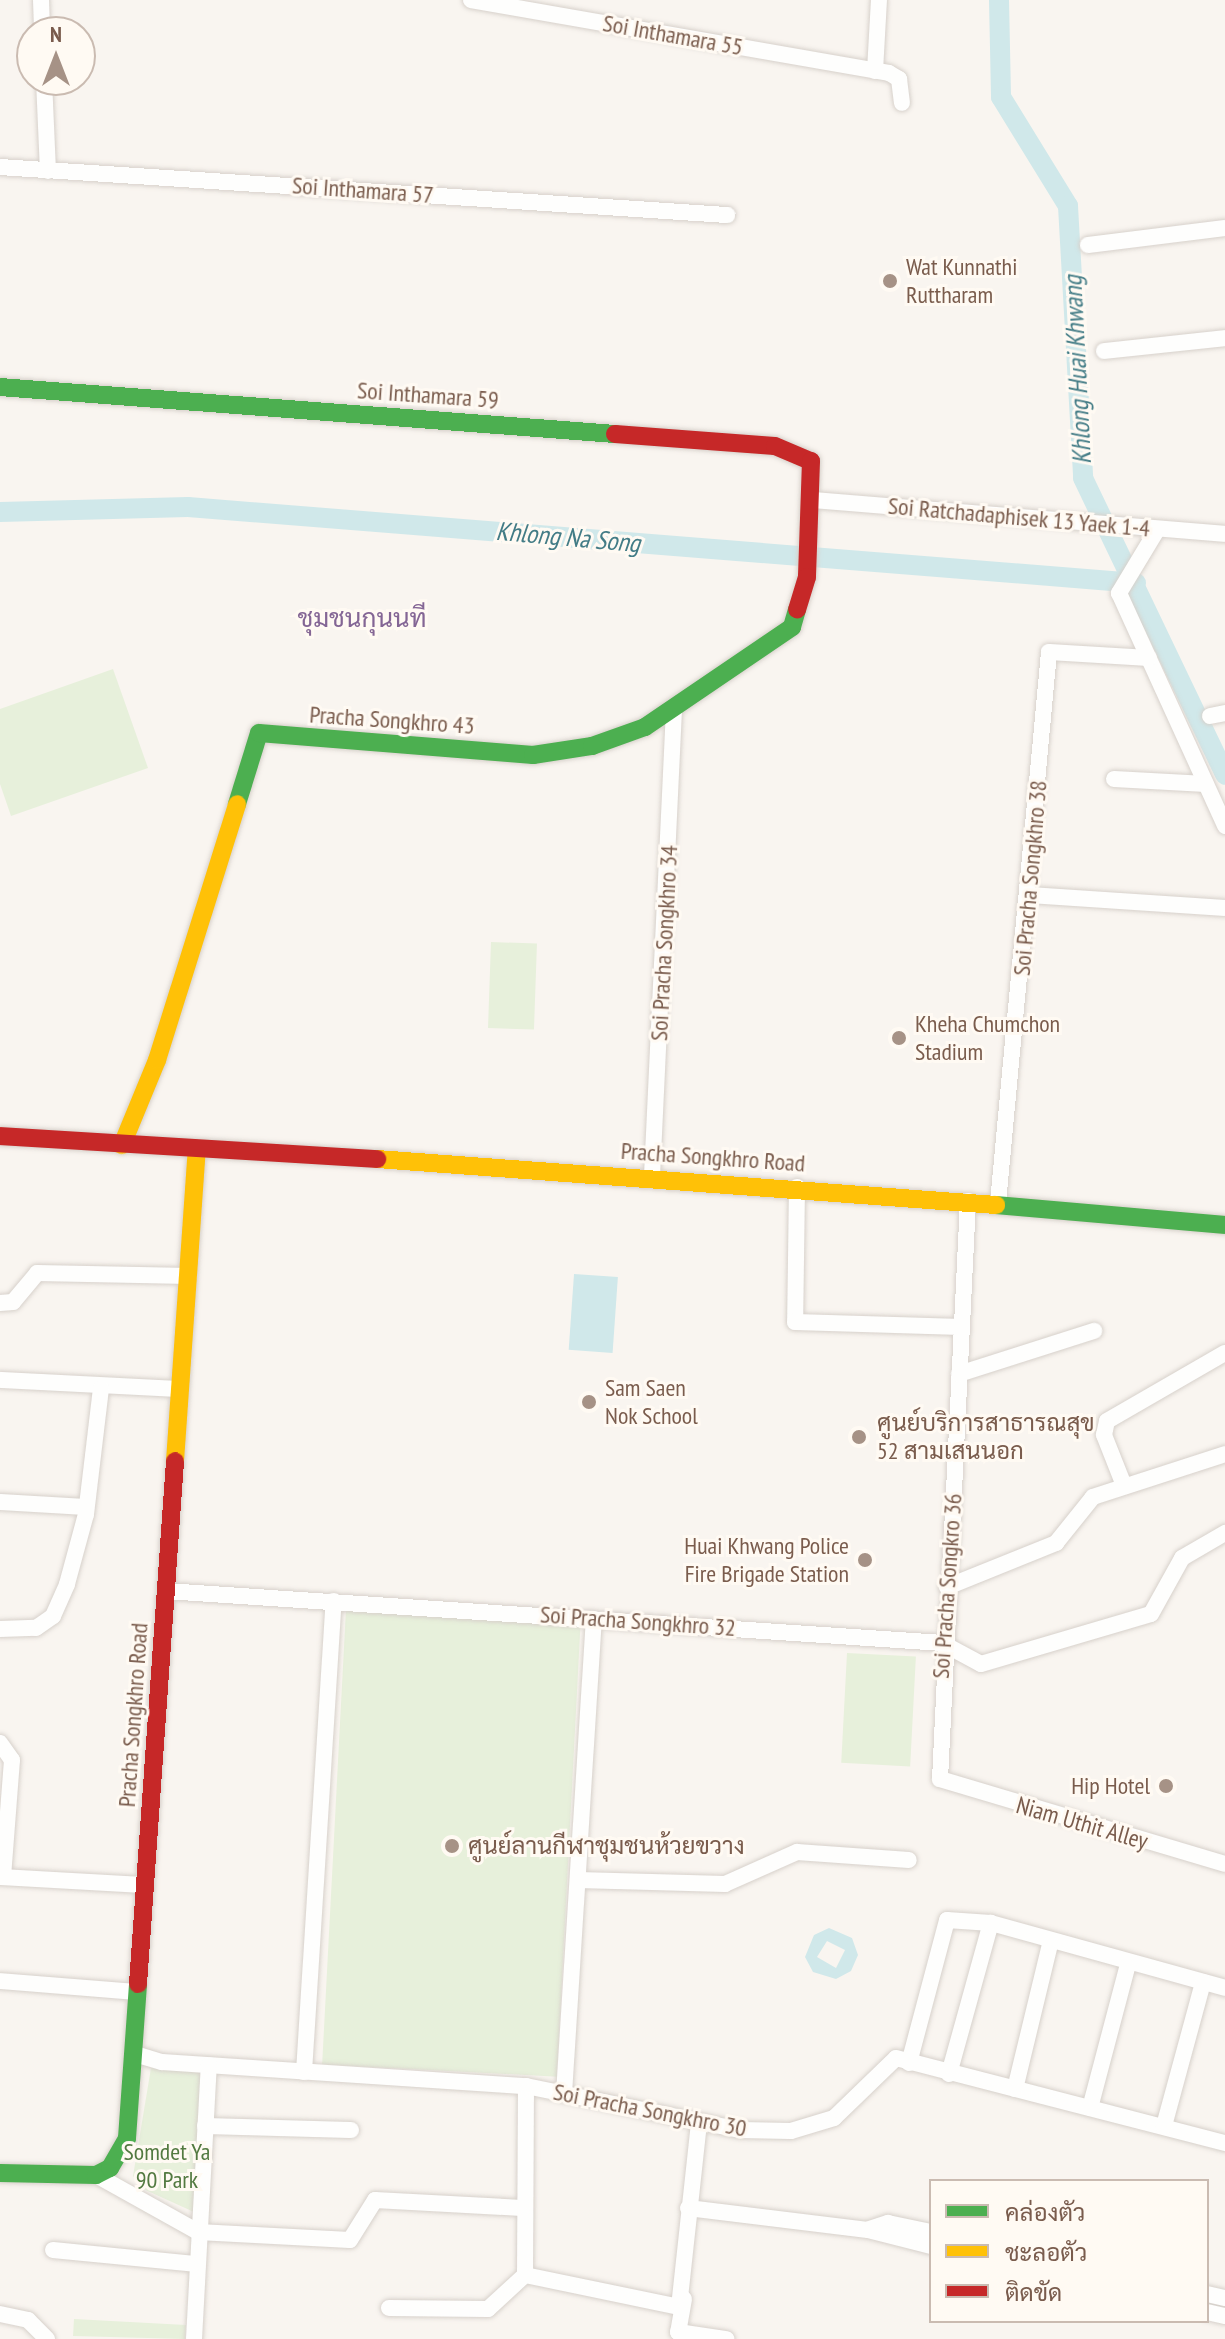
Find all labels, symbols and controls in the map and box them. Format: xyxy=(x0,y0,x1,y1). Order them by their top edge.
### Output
street label: Soi Inthamara 55 xyxy=(601,8,745,62)
north arrow xyxy=(16,16,96,96)
text: N xyxy=(50,20,62,48)
street label: Soi Inthamara 57 xyxy=(291,171,435,209)
place label: Wat Kunnathi Ruttharam xyxy=(906,253,1017,309)
marker: Wat Kunnathi Ruttharam xyxy=(881,272,899,290)
water label: Khlong Huai Khwang xyxy=(1056,275,1098,465)
street label: Soi Inthamara 59 xyxy=(356,376,500,414)
street label: Soi Ratchadaphisek 13 Yaek 1-4 xyxy=(886,491,1152,543)
water label: Khlong Na Song xyxy=(495,515,641,559)
district label: ชุมชนกุนนที xyxy=(297,602,427,634)
street label: Pracha Songkhro 43 xyxy=(309,700,475,740)
street label: Soi Pracha Songkhro 38 xyxy=(1007,779,1053,977)
street label: Soi Pracha Songkhro 34 xyxy=(644,844,684,1042)
place label: Kheha Chumchon Stadium xyxy=(915,1010,1060,1066)
marker: Kheha Chumchon Stadium xyxy=(890,1029,908,1047)
street label: Pracha Songkhro Road xyxy=(620,1136,806,1178)
place label: Sam Saen Nok School xyxy=(605,1374,698,1430)
marker: Sam Saen Nok School xyxy=(580,1393,598,1411)
place label: ศูนย์บริการสาธารณสุข 52 สามเสนนอก xyxy=(877,1409,1095,1465)
marker: ศูนย์บริการสาธารณสุข 52 สามเสนนอก xyxy=(848,1426,870,1448)
street label: Soi Pracha Songkro 36 xyxy=(926,1492,968,1680)
place label: Huai Khwang Police Fire Brigade Station xyxy=(684,1532,849,1588)
marker: Huai Khwang Police Fire Brigade Station xyxy=(856,1551,874,1569)
street label: Soi Pracha Songkhro 32 xyxy=(539,1600,737,1642)
street label: Pracha Songkhro Road xyxy=(112,1622,154,1808)
place label: Hip Hotel xyxy=(1071,1772,1150,1800)
marker: Hip Hotel xyxy=(1157,1777,1175,1795)
street label: Niam Uthit Alley xyxy=(1013,1790,1151,1856)
place label: ศูนย์ลานกีฬาชุมชนห้วยขวาง xyxy=(468,1832,745,1860)
marker: ศูนย์ลานกีฬาชุมชนห้วยขวาง xyxy=(443,1837,461,1855)
street label: Soi Pracha Songkhro 30 xyxy=(551,2077,749,2143)
park label: Somdet Ya 90 Park xyxy=(123,2138,211,2194)
legend xyxy=(929,2179,1209,2323)
text: คล่องตัว xyxy=(1005,2197,1085,2228)
text: ชะลอตัว xyxy=(1005,2237,1087,2268)
text: ติดขัด xyxy=(1005,2277,1062,2308)

